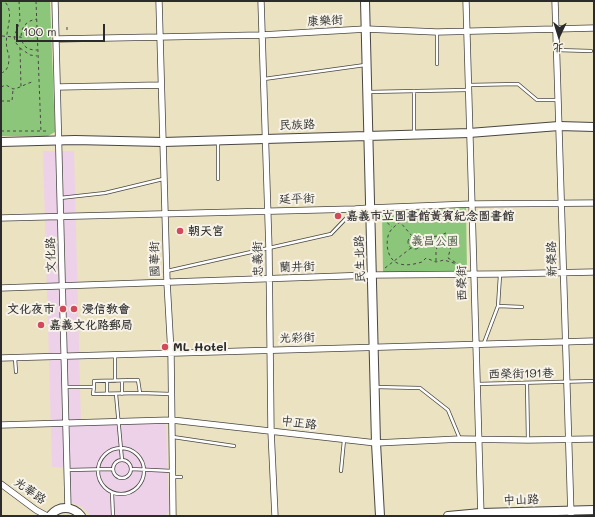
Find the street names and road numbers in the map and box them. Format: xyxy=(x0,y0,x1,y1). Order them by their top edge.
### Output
street label: 康樂街 xyxy=(307,13,343,29)
street label: 民族路 xyxy=(279,117,315,133)
street label: 延平街 xyxy=(279,191,315,207)
street label: 民生北路 xyxy=(352,235,368,283)
street label: 文化路 xyxy=(43,237,59,273)
street label: 國華街 xyxy=(147,241,163,277)
street label: 忠義街 xyxy=(250,241,266,277)
street label: 新榮路 xyxy=(544,241,560,277)
street label: 蘭井街 xyxy=(279,259,315,275)
street label: 西榮街 xyxy=(454,265,470,301)
street label: 光彩街 xyxy=(279,330,315,346)
street label: 西榮街191巷 xyxy=(488,366,554,382)
street label: 中正路 xyxy=(280,414,318,432)
street label: 光華路 xyxy=(11,475,49,507)
street label: 中山路 xyxy=(503,492,539,508)

